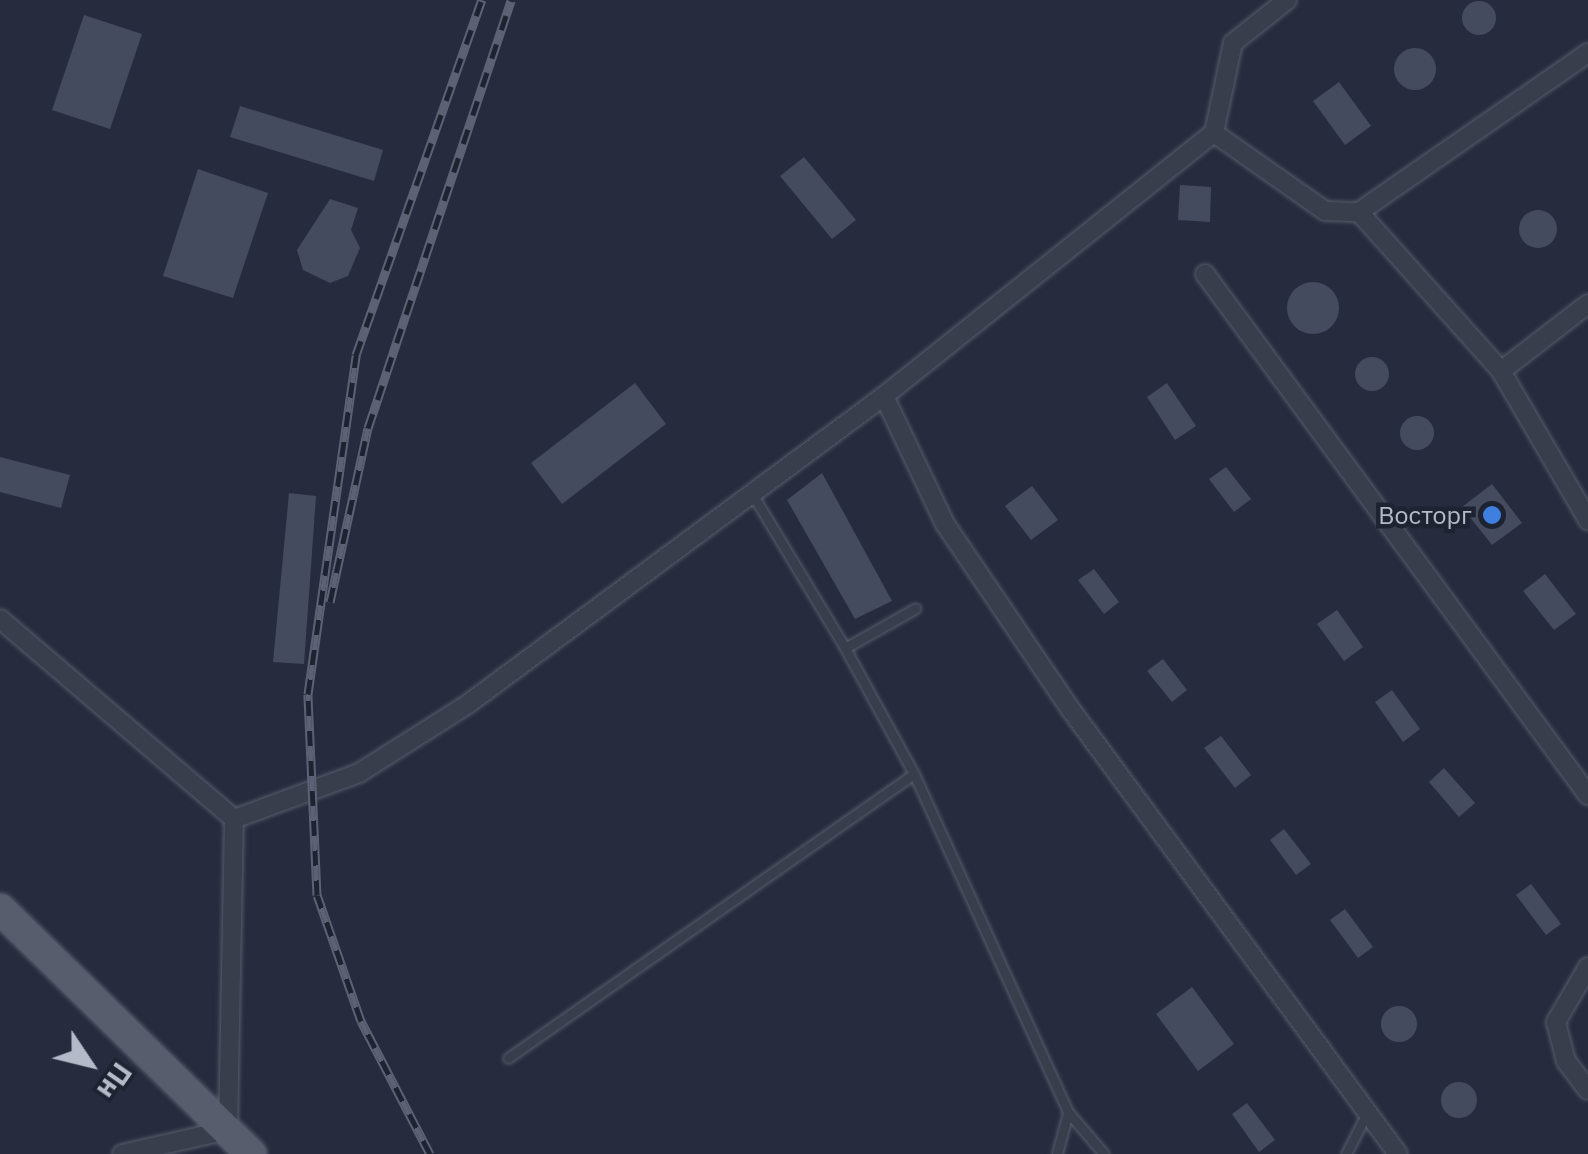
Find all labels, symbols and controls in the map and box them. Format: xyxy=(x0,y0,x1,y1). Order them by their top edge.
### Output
place label: Восторг xyxy=(1378,500,1472,530)
marker: Восторг xyxy=(1481,504,1503,526)
north arrow xyxy=(40,1014,140,1114)
text: Пн xyxy=(89,1056,141,1107)

